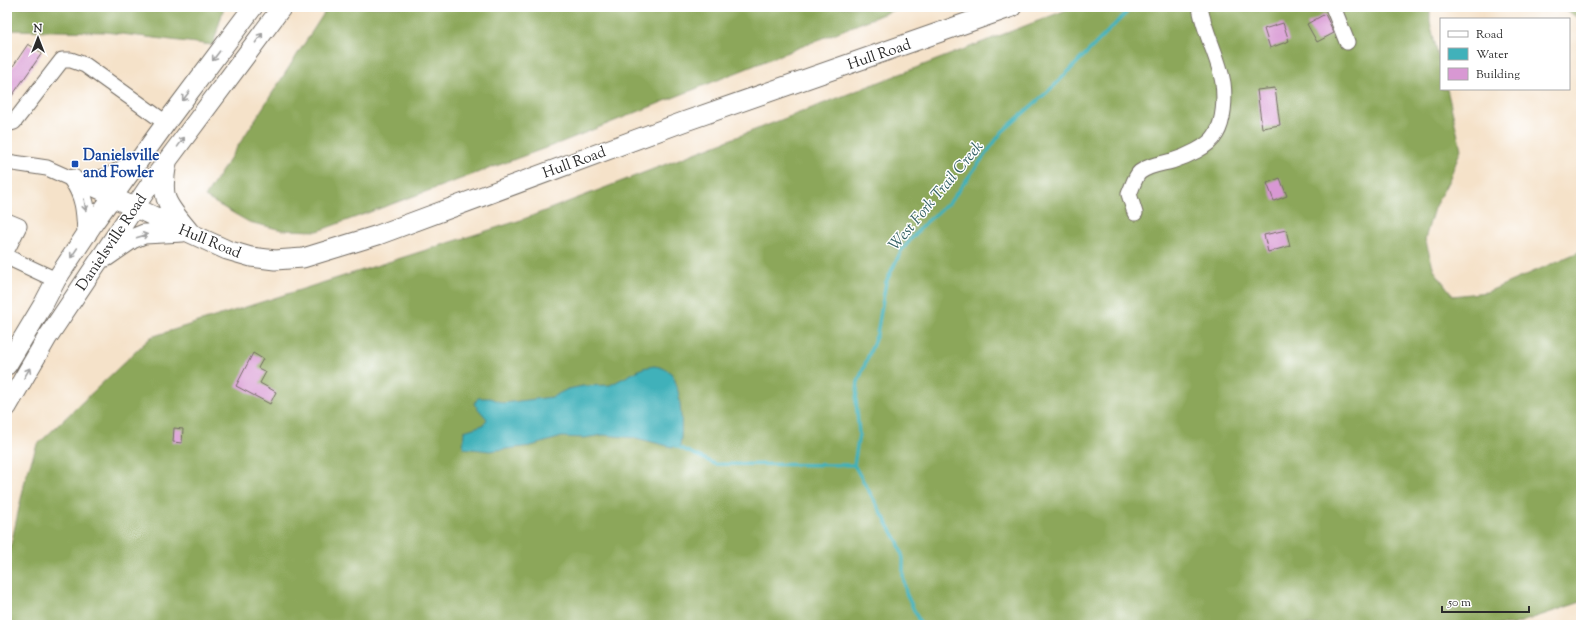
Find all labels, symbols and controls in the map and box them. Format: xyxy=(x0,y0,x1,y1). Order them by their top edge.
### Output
north arrow xyxy=(18,18,58,58)
legend xyxy=(1440,18,1570,90)
text: N xyxy=(33,21,43,37)
text: Road xyxy=(1476,26,1503,44)
one-way arrow xyxy=(255,33,263,44)
street label: Hull Road xyxy=(845,35,915,76)
text: Water xyxy=(1476,46,1509,64)
one-way arrow xyxy=(212,50,220,61)
text: Building xyxy=(1476,66,1520,84)
one-way arrow xyxy=(182,90,191,101)
one-way arrow xyxy=(177,137,185,148)
water label: West Fork Trail Creek xyxy=(884,137,990,257)
street label: Hull Road xyxy=(540,142,610,185)
place label: Danielsville and Fowler xyxy=(83,146,159,184)
marker: Danielsville and Fowler xyxy=(70,159,80,169)
street label: Danielsville Road xyxy=(72,190,153,296)
one-way arrow xyxy=(81,198,89,211)
street label: Hull Road xyxy=(175,220,244,265)
one-way arrow xyxy=(135,232,148,239)
one-way arrow xyxy=(70,247,78,258)
one-way arrow xyxy=(23,367,31,379)
scale bar xyxy=(1442,588,1529,614)
text: 50 m xyxy=(1447,594,1471,612)

